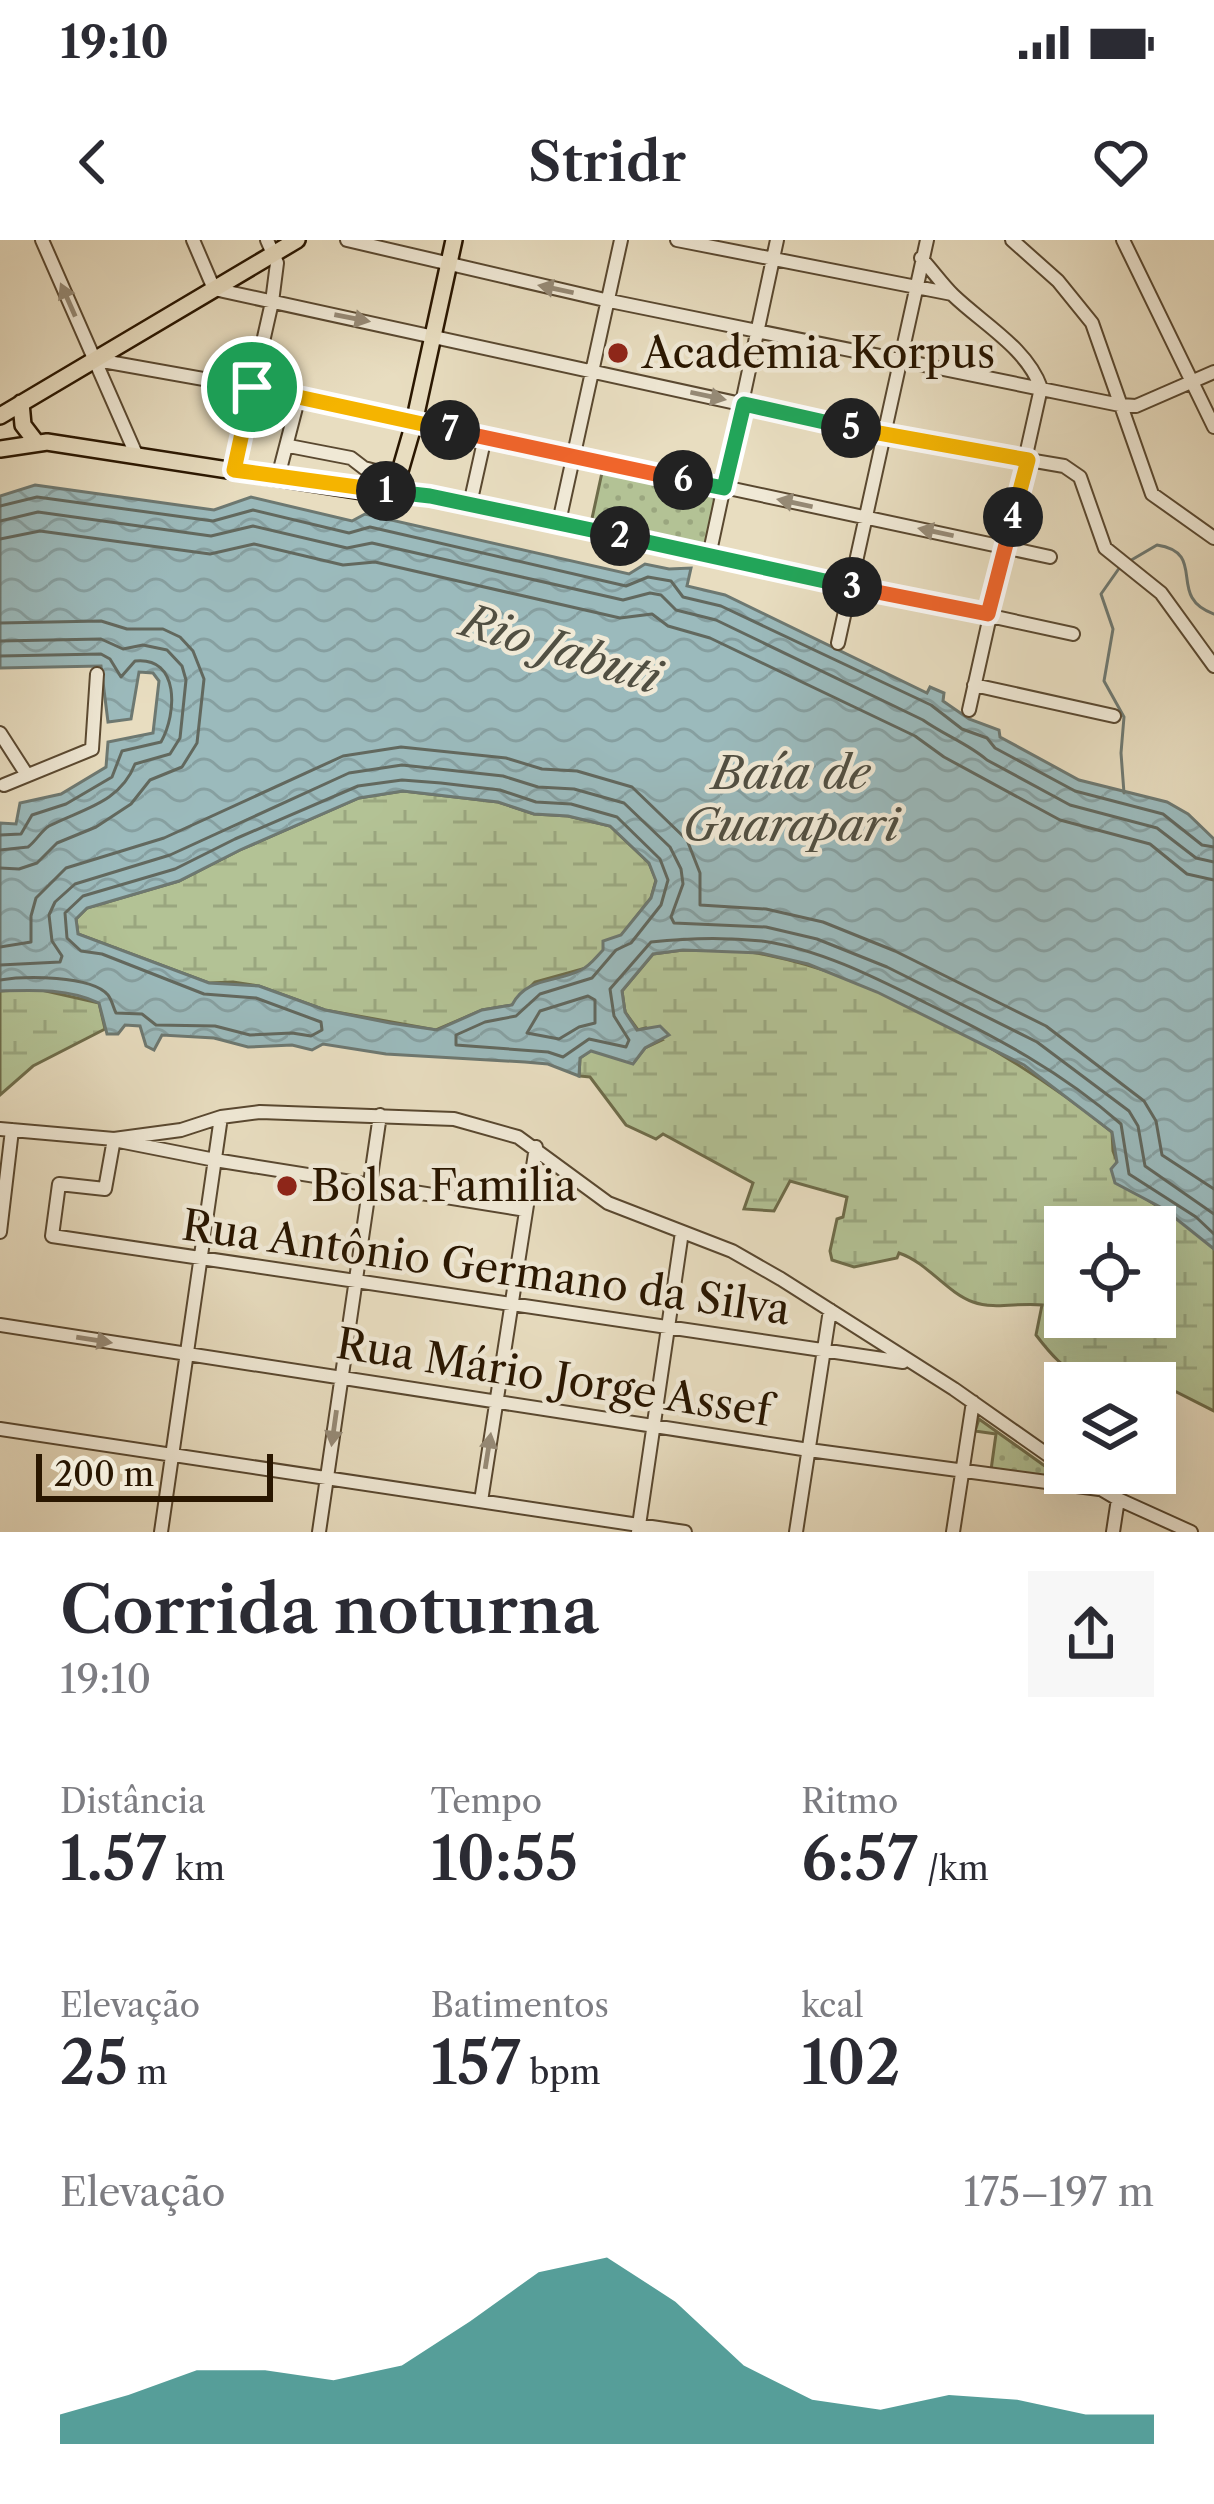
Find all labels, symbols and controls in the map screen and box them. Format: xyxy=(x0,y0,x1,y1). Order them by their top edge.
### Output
text: 19:10 xyxy=(60,14,169,70)
icon: back xyxy=(60,129,126,195)
text: Stridr xyxy=(528,129,686,195)
icon: heart xyxy=(1088,129,1154,195)
one-way arrow xyxy=(537,279,574,298)
one-way arrow xyxy=(58,283,78,318)
one-way arrow xyxy=(334,310,372,329)
place label: Academia Korpus xyxy=(641,327,995,379)
pin xyxy=(201,336,303,438)
marker: Academia Korpus xyxy=(605,340,631,366)
icon: arrive xyxy=(219,354,285,420)
one-way arrow xyxy=(689,388,727,407)
pin: 5 xyxy=(821,398,881,458)
pin: 7 xyxy=(420,400,480,460)
text: 5 xyxy=(842,407,860,448)
text: 7 xyxy=(441,409,459,450)
pin: 6 xyxy=(653,450,713,510)
text: 6 xyxy=(673,459,693,500)
pin: 1 xyxy=(356,461,416,521)
text: 1 xyxy=(379,470,393,511)
pin: 4 xyxy=(983,487,1043,547)
one-way arrow xyxy=(776,492,813,511)
text: 4 xyxy=(1003,496,1023,537)
pin: 2 xyxy=(590,506,650,566)
text: 2 xyxy=(610,515,630,556)
one-way arrow xyxy=(916,522,954,541)
pin: 3 xyxy=(822,557,882,617)
text: 3 xyxy=(843,566,861,607)
water label: Rio Jabuti xyxy=(452,591,670,707)
water label: Baía de Guarapari xyxy=(683,745,902,853)
place label: Bolsa Familia xyxy=(311,1160,578,1212)
marker: Bolsa Familia xyxy=(274,1173,300,1199)
street label: Rua Antônio Germano da Silva xyxy=(179,1199,794,1336)
map controls xyxy=(1044,1206,1176,1494)
button: locate xyxy=(1044,1206,1176,1338)
street label: Rua Mário Jorge Assef xyxy=(333,1317,780,1438)
one-way arrow xyxy=(75,1331,113,1349)
button: layers xyxy=(1044,1362,1176,1494)
one-way arrow xyxy=(324,1410,343,1447)
one-way arrow xyxy=(480,1432,498,1470)
scale bar xyxy=(36,1448,273,1501)
text: 200 m xyxy=(54,1454,154,1495)
text: Corrida noturna xyxy=(60,1569,599,1650)
button: share xyxy=(1028,1571,1154,1697)
text: 19:10 xyxy=(60,1655,151,1703)
text: Distância xyxy=(60,1781,205,1822)
text: Tempo xyxy=(431,1781,542,1822)
text: Ritmo xyxy=(801,1781,898,1822)
text: 1.57 xyxy=(60,1822,166,1896)
text: 10:55 xyxy=(431,1822,578,1896)
text: 6:57 xyxy=(801,1822,918,1896)
text: km xyxy=(166,1848,225,1889)
text: /km xyxy=(918,1848,989,1889)
text: Elevação xyxy=(60,1985,200,2026)
text: Batimentos xyxy=(431,1985,609,2026)
text: kcal xyxy=(801,1985,864,2026)
text: 25 xyxy=(60,2026,128,2100)
text: 157 xyxy=(431,2026,521,2100)
text: 102 xyxy=(801,2026,901,2100)
text: m xyxy=(128,2052,168,2093)
text: bpm xyxy=(521,2052,601,2093)
text: Elevação xyxy=(60,2168,225,2216)
text: 175–197 m xyxy=(963,2168,1154,2216)

